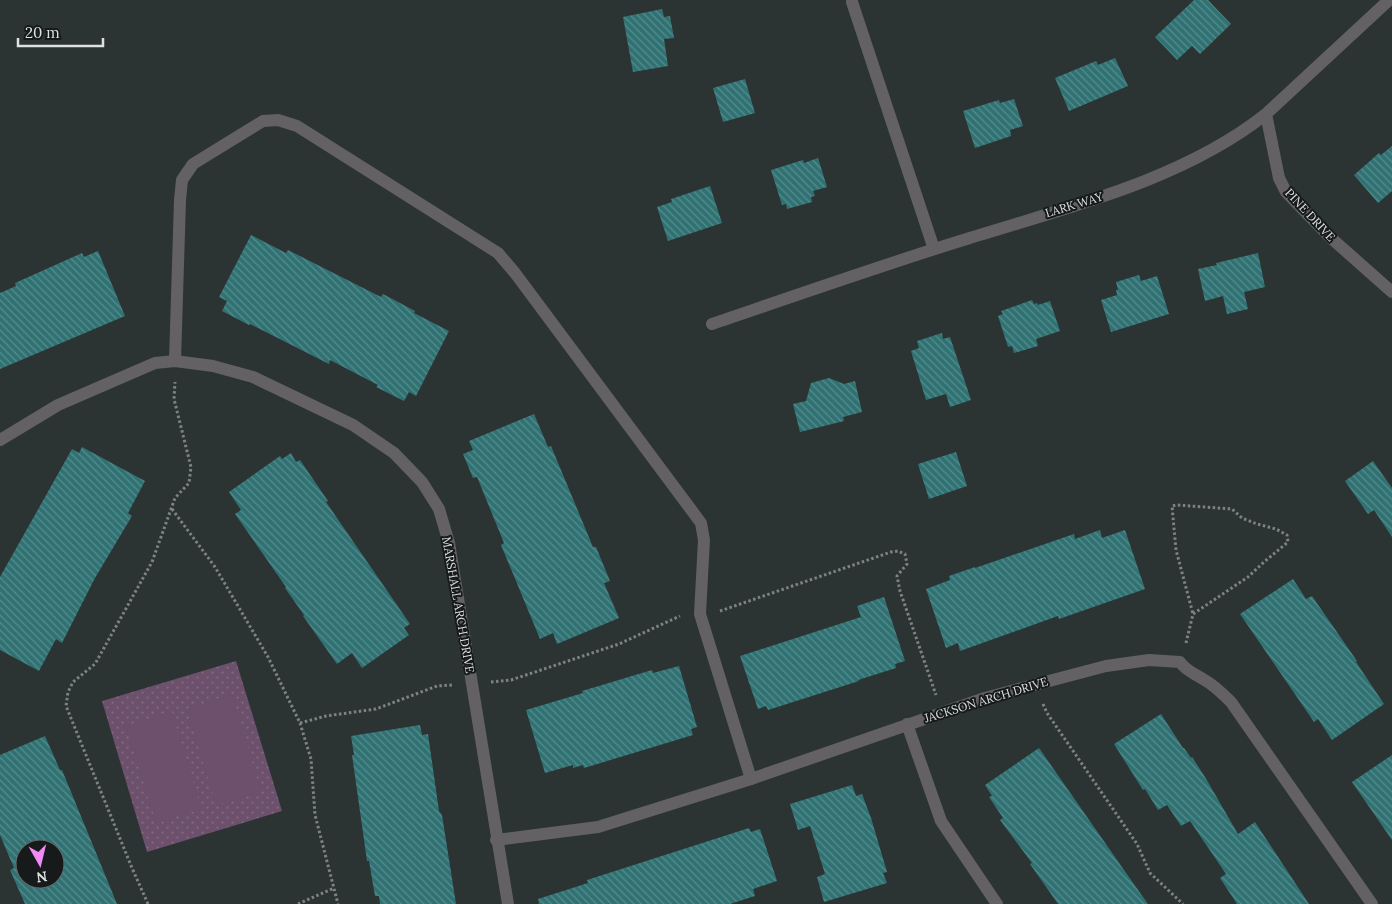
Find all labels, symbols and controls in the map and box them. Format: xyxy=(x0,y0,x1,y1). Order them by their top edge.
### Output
scale bar xyxy=(18,15,102,47)
text: 20 m xyxy=(25,23,60,42)
street label: PINE DRIVE xyxy=(1282,185,1339,244)
street label: LARK WAY xyxy=(1043,189,1105,220)
street label: MARSHALL ARCH DRIVE xyxy=(439,535,478,674)
street label: JACKSON ARCH DRIVE xyxy=(921,674,1049,726)
north arrow xyxy=(15,839,65,889)
text: N xyxy=(35,867,48,887)

